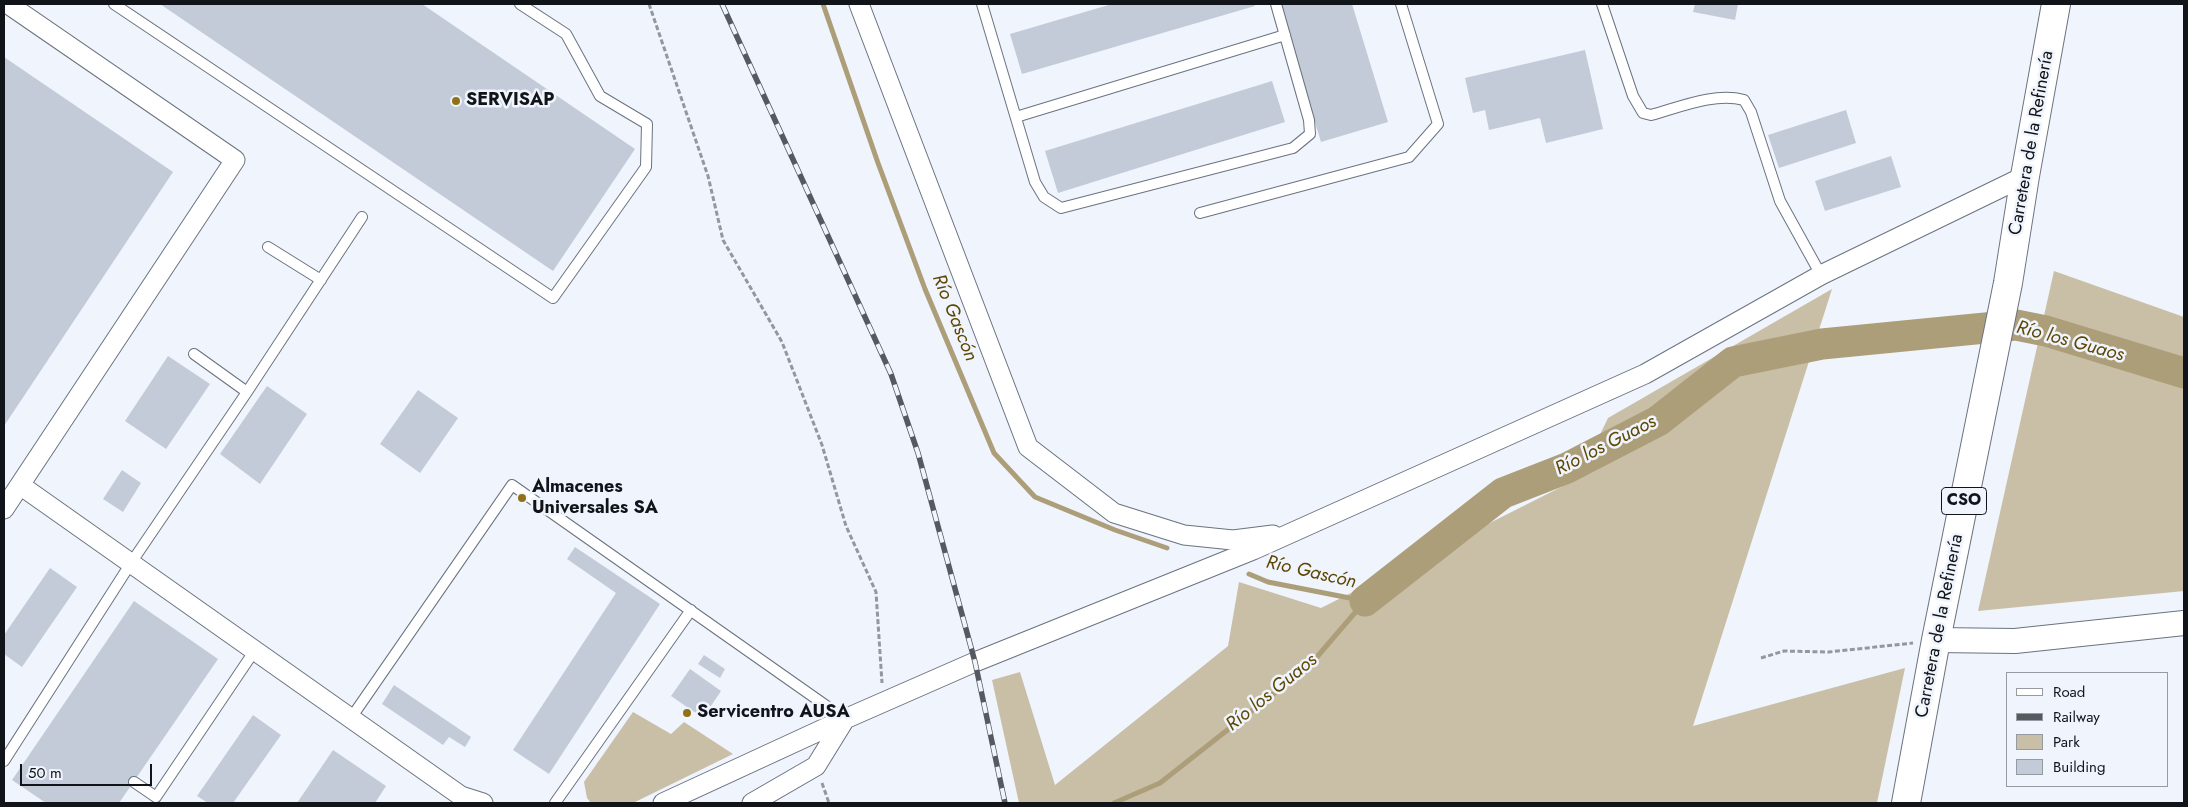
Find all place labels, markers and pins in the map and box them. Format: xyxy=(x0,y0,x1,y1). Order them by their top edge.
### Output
place label: SERVISAP xyxy=(466,90,554,112)
marker: SERVISAP xyxy=(450,95,462,107)
place label: Almacenes Universales SA xyxy=(532,477,658,520)
marker: Almacenes Universales SA xyxy=(516,492,528,504)
place label: Servicentro AUSA xyxy=(697,702,850,724)
marker: Servicentro AUSA xyxy=(681,707,693,719)

